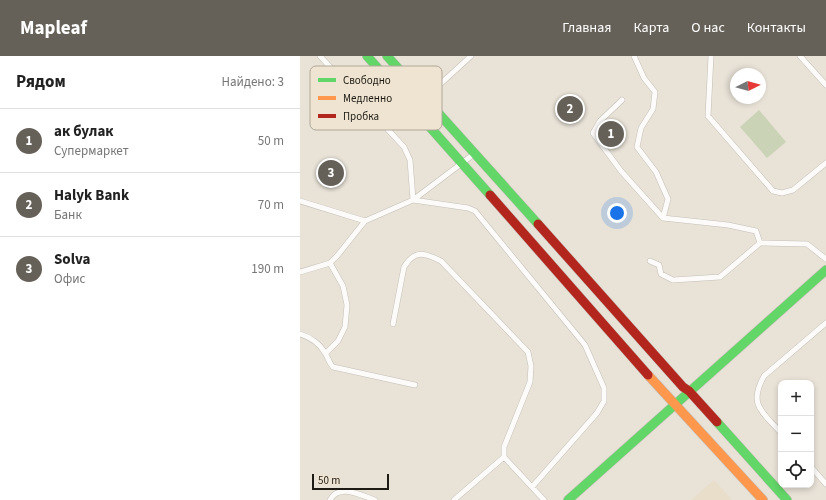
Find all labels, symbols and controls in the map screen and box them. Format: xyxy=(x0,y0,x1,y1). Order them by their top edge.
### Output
text: Mapleaf xyxy=(20,15,87,42)
text: Главная xyxy=(562,18,611,38)
text: Карта xyxy=(633,18,669,38)
text: О нас xyxy=(691,18,725,38)
text: Контакты xyxy=(747,18,806,38)
legend xyxy=(310,66,442,130)
north arrow xyxy=(730,68,766,104)
text: Рядом xyxy=(16,70,66,94)
text: Найдено: 3 xyxy=(222,73,284,91)
text: Свободно xyxy=(343,73,391,88)
text: Медленно xyxy=(343,91,392,106)
pin: 2 xyxy=(557,94,583,124)
text: Пробка xyxy=(343,109,379,124)
pin: 1 xyxy=(598,119,624,149)
text: ак булак xyxy=(54,121,114,142)
text: 1 xyxy=(26,132,32,150)
text: 50 m xyxy=(258,132,284,150)
text: Супермаркет xyxy=(54,142,129,160)
pin: 3 xyxy=(318,158,344,188)
text: Halyk Bank xyxy=(54,185,129,206)
text: 2 xyxy=(26,196,32,214)
text: 70 m xyxy=(258,196,284,214)
your location xyxy=(607,203,627,223)
text: Банк xyxy=(54,206,82,224)
text: Solva xyxy=(54,249,90,270)
text: 3 xyxy=(26,260,32,278)
text: 190 m xyxy=(251,260,284,278)
text: Офис xyxy=(54,270,85,288)
map controls xyxy=(778,380,814,488)
button: + xyxy=(778,380,814,416)
button: − xyxy=(778,416,814,452)
button: locate xyxy=(778,452,814,488)
scale bar xyxy=(312,472,389,491)
text: 50 m xyxy=(318,473,340,488)

